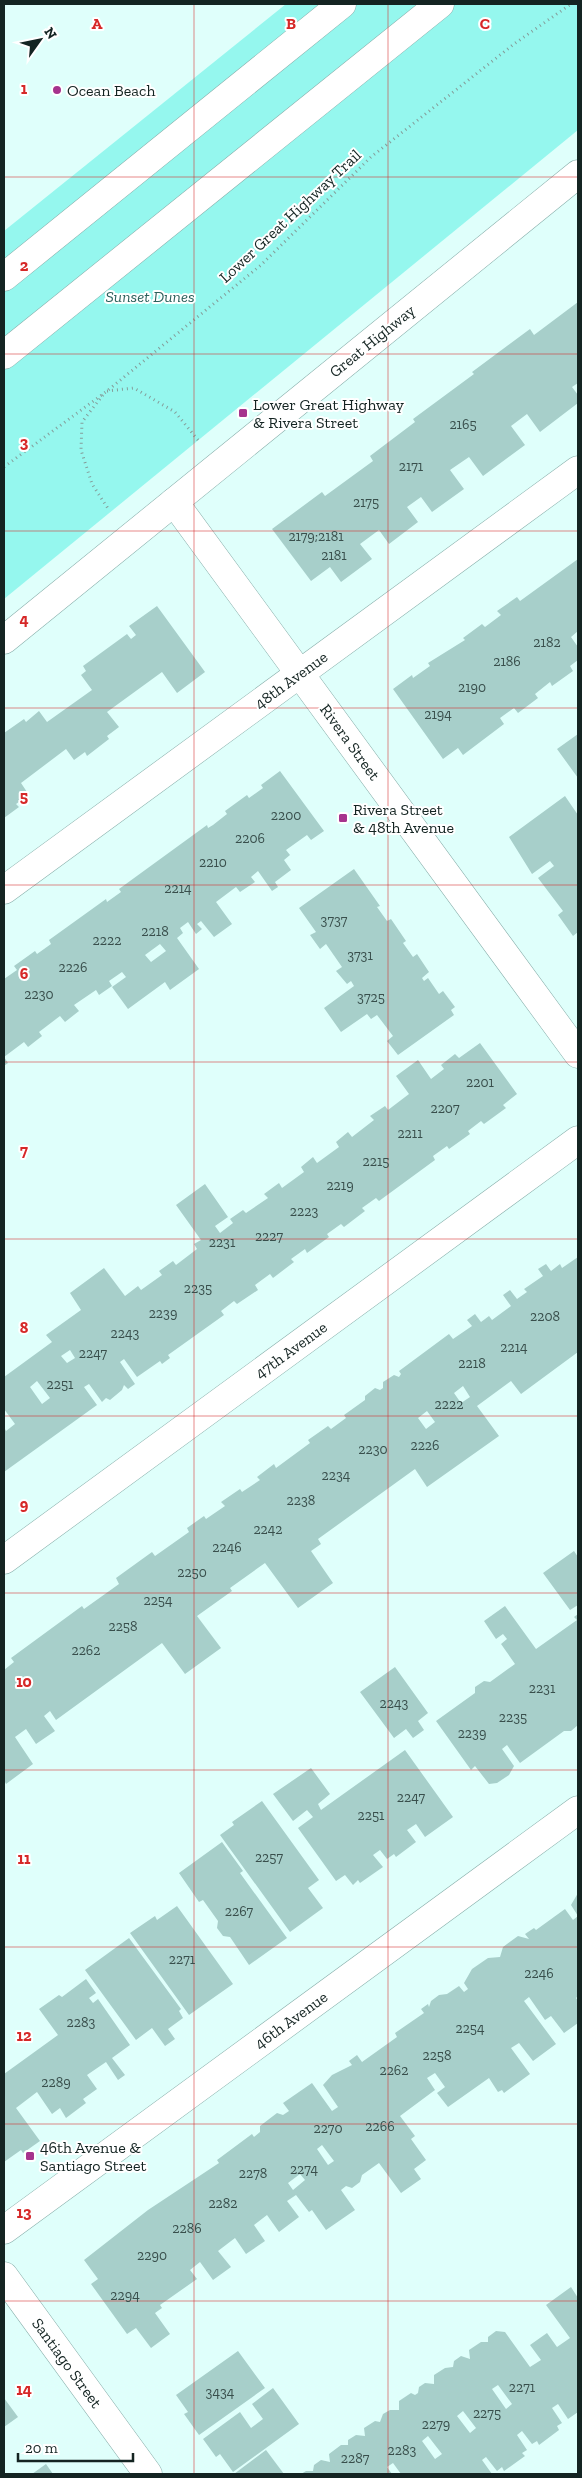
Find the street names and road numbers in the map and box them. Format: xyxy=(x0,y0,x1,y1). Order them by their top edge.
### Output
street label: Lower Great Highway Trail xyxy=(215,145,365,287)
street label: Great Highway xyxy=(325,300,419,381)
street label: 48th Avenue xyxy=(251,647,331,713)
street label: Rivera Street xyxy=(316,700,384,784)
street label: 47th Avenue xyxy=(251,1317,331,1383)
street label: 46th Avenue xyxy=(251,1987,331,2053)
street label: Santiago Street xyxy=(28,2314,106,2412)

